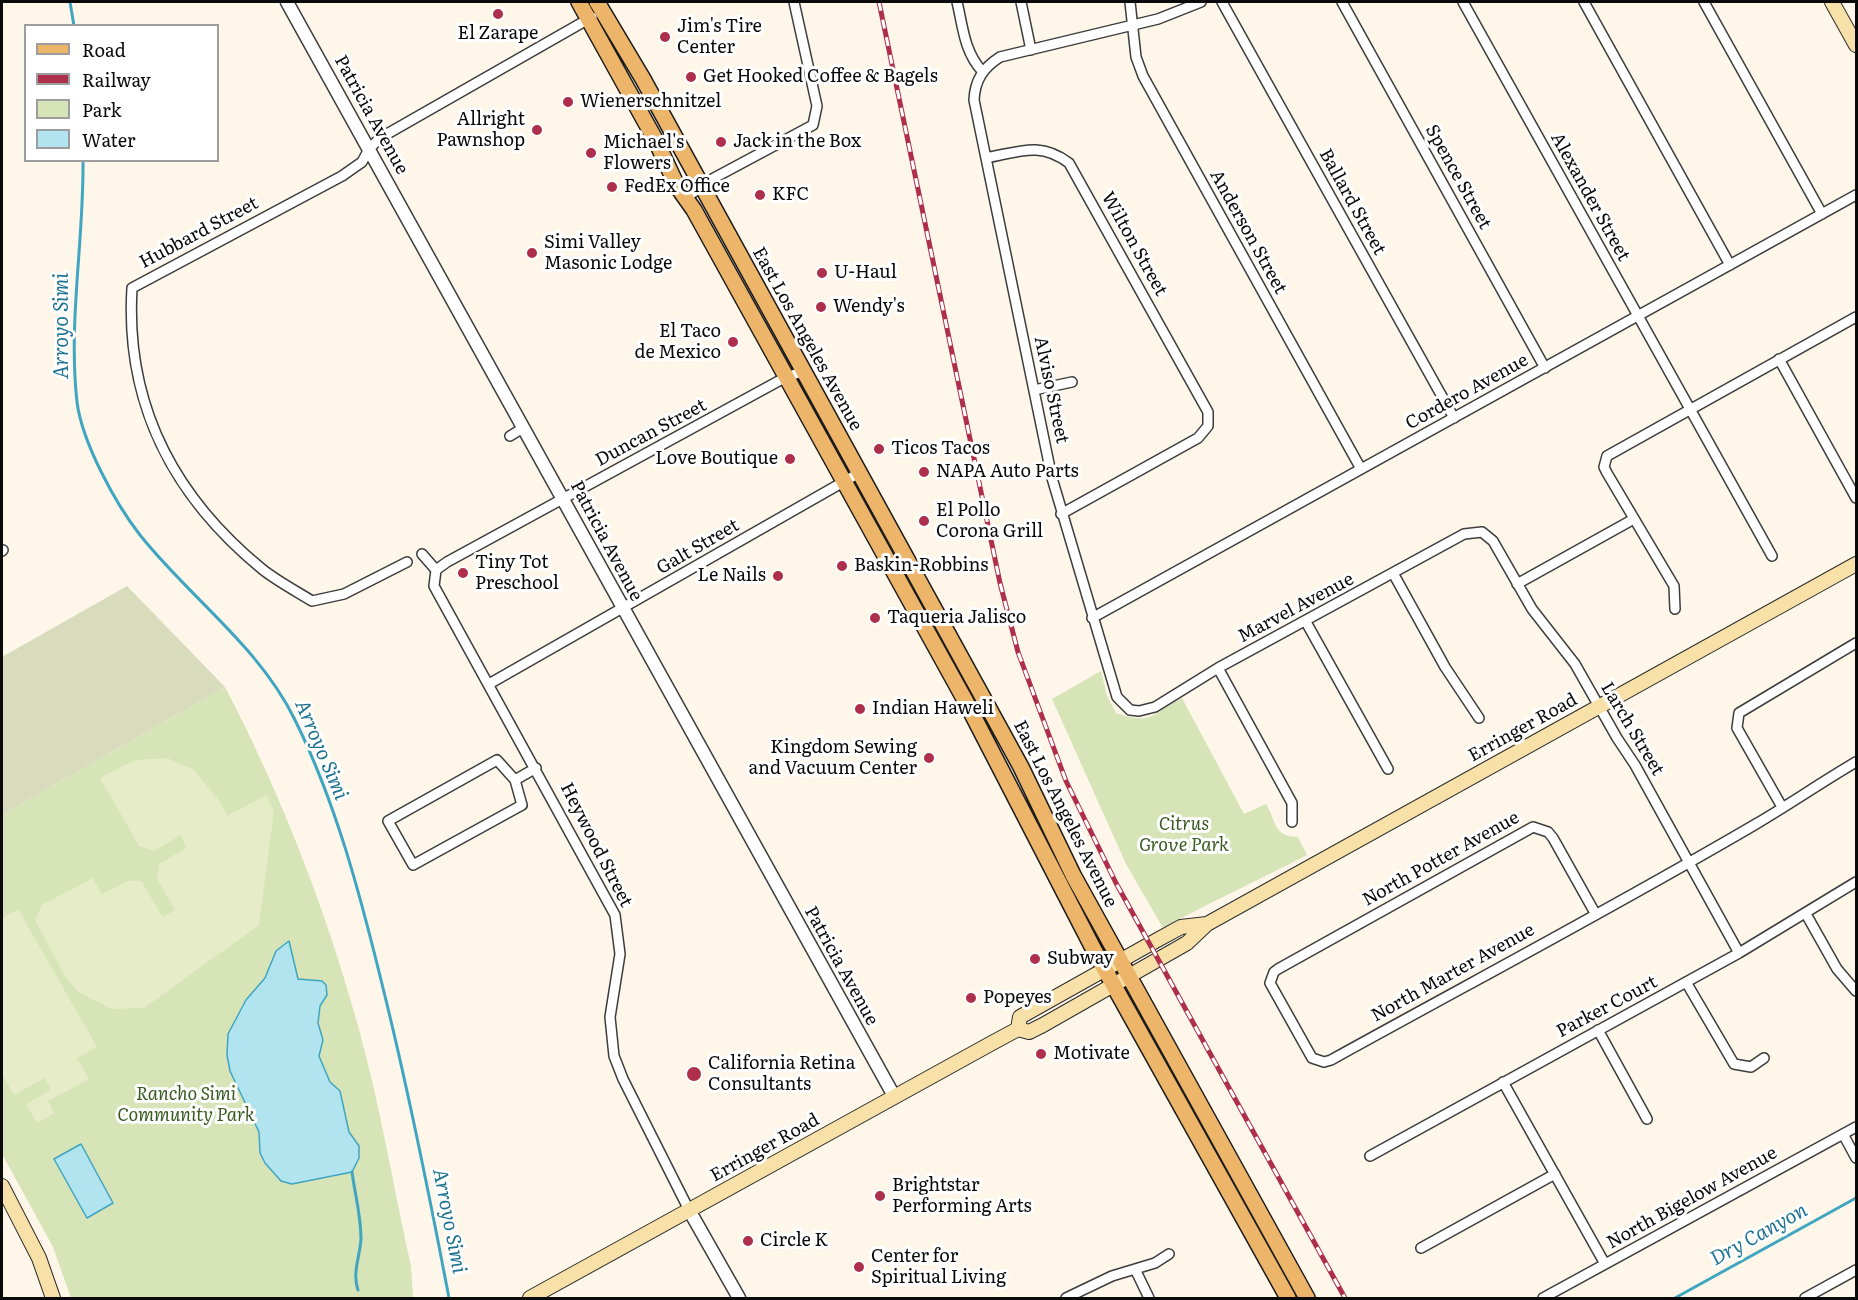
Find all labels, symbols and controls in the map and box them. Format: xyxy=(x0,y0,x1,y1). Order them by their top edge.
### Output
marker: El Zarape xyxy=(491,7,505,21)
place label: Jim's Tire Center xyxy=(677,16,762,58)
place label: El Zarape xyxy=(458,23,538,45)
legend xyxy=(24,24,219,162)
marker: Jim's Tire Center xyxy=(658,30,672,44)
text: Road xyxy=(82,36,126,63)
street label: Patricia Avenue xyxy=(329,52,413,178)
text: Railway xyxy=(82,66,151,93)
place label: Get Hooked Coffee & Bagels xyxy=(703,66,938,88)
marker: Get Hooked Coffee & Bagels xyxy=(684,70,698,84)
place label: Wienerschnitzel xyxy=(580,91,721,113)
marker: Wienerschnitzel xyxy=(561,95,575,109)
text: Park xyxy=(82,96,121,123)
place label: Allright Pawnshop xyxy=(436,109,525,152)
street label: Spence Street xyxy=(1420,121,1496,233)
marker: Allright Pawnshop xyxy=(530,123,544,137)
text: Water xyxy=(82,126,135,153)
street label: Alexander Street xyxy=(1546,129,1634,265)
place label: Jack in the Box xyxy=(733,131,861,153)
place label: Michael's Flowers xyxy=(603,132,684,174)
marker: Jack in the Box xyxy=(714,135,728,149)
street label: Ballard Street xyxy=(1314,145,1390,259)
marker: Michael's Flowers xyxy=(584,146,598,160)
street label: Anderson Street xyxy=(1205,166,1291,298)
place label: FedEx Office xyxy=(624,176,730,198)
marker: FedEx Office xyxy=(605,180,619,194)
place label: KFC xyxy=(772,184,809,206)
marker: KFC xyxy=(753,188,767,202)
street label: Wilton Street xyxy=(1097,188,1171,300)
street label: Hubbard Street xyxy=(136,193,262,273)
place label: Simi Valley Masonic Lodge xyxy=(544,232,672,274)
street label: East Los Angeles Avenue xyxy=(747,243,867,435)
marker: Simi Valley Masonic Lodge xyxy=(525,246,539,260)
place label: U-Haul xyxy=(834,262,897,284)
marker: U-Haul xyxy=(815,266,829,280)
water label: Arroyo Simi xyxy=(50,273,74,379)
place label: Wendy's xyxy=(833,296,905,318)
marker: Wendy's xyxy=(814,300,828,314)
place label: El Taco de Mexico xyxy=(635,321,721,364)
street label: Alviso Street xyxy=(1029,334,1073,446)
marker: El Taco de Mexico xyxy=(726,335,740,349)
street label: Cordero Avenue xyxy=(1402,349,1532,435)
street label: Duncan Street xyxy=(592,395,710,471)
place label: Ticos Tacos xyxy=(891,438,990,460)
marker: Ticos Tacos xyxy=(872,442,886,456)
place label: Love Boutique xyxy=(655,448,778,470)
marker: Love Boutique xyxy=(783,452,797,466)
place label: NAPA Auto Parts xyxy=(936,461,1079,483)
marker: NAPA Auto Parts xyxy=(917,465,931,479)
street label: Patricia Avenue xyxy=(565,477,647,605)
place label: El Pollo Corona Grill xyxy=(936,500,1043,542)
marker: El Pollo Corona Grill xyxy=(917,514,931,528)
street label: Galt Street xyxy=(653,515,743,579)
place label: Tiny Tot Preschool xyxy=(475,552,559,594)
place label: Baskin-Robbins xyxy=(854,555,988,577)
marker: Baskin-Robbins xyxy=(835,559,849,573)
place label: Le Nails xyxy=(698,565,766,587)
marker: Tiny Tot Preschool xyxy=(456,566,470,580)
street label: Marvel Avenue xyxy=(1234,568,1358,648)
marker: Le Nails xyxy=(771,569,785,583)
place label: Taqueria Jalisco xyxy=(887,607,1026,629)
marker: Taqueria Jalisco xyxy=(868,611,882,625)
street label: Larch Street xyxy=(1596,678,1668,780)
street label: Erringer Road xyxy=(1465,689,1581,767)
water label: Arroyo Simi xyxy=(289,696,353,804)
place label: Indian Haweli xyxy=(872,698,994,720)
marker: Indian Haweli xyxy=(853,702,867,716)
street label: East Los Angeles Avenue xyxy=(1008,717,1122,911)
place label: Kingdom Sewing and Vacuum Center xyxy=(749,737,917,780)
marker: Kingdom Sewing and Vacuum Center xyxy=(922,751,936,765)
street label: Heywood Street xyxy=(555,779,637,911)
street label: North Potter Avenue xyxy=(1359,807,1523,911)
park label: Citrus Grove Park xyxy=(1139,814,1229,856)
street label: Patricia Avenue xyxy=(799,903,883,1029)
street label: North Marter Avenue xyxy=(1368,919,1538,1027)
place label: Subway xyxy=(1047,948,1114,970)
marker: Subway xyxy=(1028,952,1042,966)
street label: Parker Court xyxy=(1553,971,1661,1043)
place label: Popeyes xyxy=(983,987,1052,1009)
marker: Popeyes xyxy=(964,991,978,1005)
place label: Motivate xyxy=(1053,1043,1130,1065)
marker: Motivate xyxy=(1034,1047,1048,1061)
place label: California Retina Consultants xyxy=(708,1053,855,1096)
marker: California Retina Consultants xyxy=(685,1065,703,1083)
park label: Rancho Simi Community Park xyxy=(117,1084,255,1126)
street label: Erringer Road xyxy=(707,1109,823,1187)
street label: North Bigelow Avenue xyxy=(1603,1142,1781,1254)
water label: Arroyo Simi xyxy=(427,1166,471,1276)
place label: Brightstar Performing Arts xyxy=(892,1175,1032,1218)
marker: Brightstar Performing Arts xyxy=(873,1189,887,1203)
water label: Dry Canyon xyxy=(1706,1199,1812,1271)
place label: Circle K xyxy=(760,1230,828,1252)
marker: Circle K xyxy=(741,1234,755,1248)
place label: Center for Spiritual Living xyxy=(871,1246,1006,1288)
marker: Center for Spiritual Living xyxy=(852,1260,866,1274)

